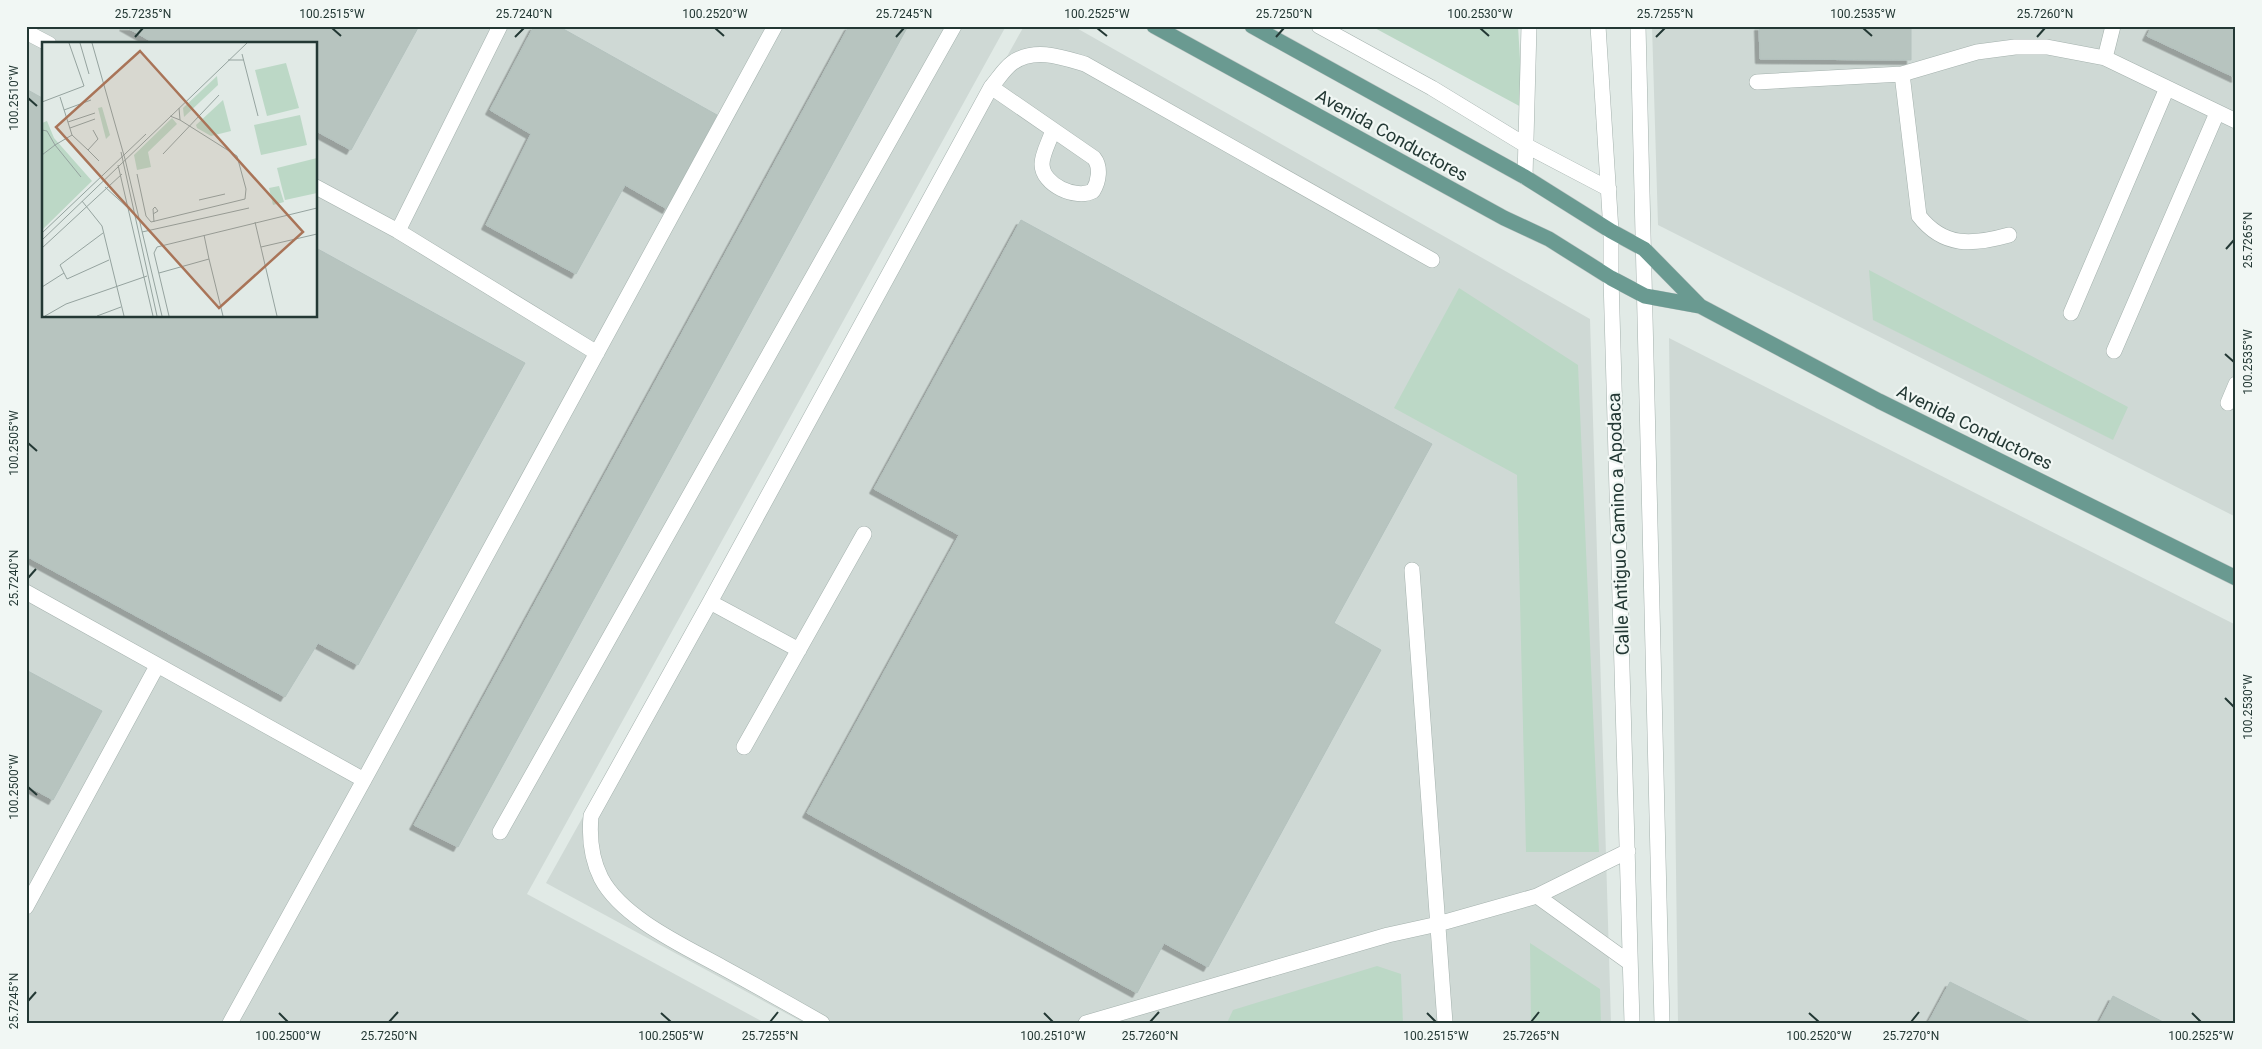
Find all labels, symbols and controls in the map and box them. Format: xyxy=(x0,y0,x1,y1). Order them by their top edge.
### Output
text: 25.7235°N xyxy=(115,7,171,21)
text: 100.2515°W xyxy=(299,7,365,21)
text: 25.7240°N xyxy=(496,7,552,21)
text: 100.2520°W xyxy=(682,7,748,21)
text: 25.7245°N xyxy=(876,7,932,21)
text: 100.2525°W xyxy=(1064,7,1130,21)
text: 25.7250°N xyxy=(1256,7,1312,21)
text: 100.2530°W xyxy=(1447,7,1513,21)
text: 25.7255°N xyxy=(1637,7,1693,21)
text: 100.2535°W xyxy=(1830,7,1896,21)
text: 25.7260°N xyxy=(2017,7,2073,21)
inset map xyxy=(42,42,318,318)
text: 100.2510°W xyxy=(7,65,21,131)
street label: Avenida Conductores xyxy=(1312,85,1472,185)
text: 25.7265°N xyxy=(2241,212,2255,268)
text: 100.2535°W xyxy=(2241,329,2255,395)
street label: Avenida Conductores xyxy=(1894,380,2056,474)
street label: Calle Antiguo Camino a Apodaca xyxy=(1603,392,1633,656)
text: 100.2505°W xyxy=(7,410,21,476)
text: 25.7240°N xyxy=(7,550,21,606)
text: 100.2530°W xyxy=(2241,674,2255,740)
text: 100.2500°W xyxy=(7,754,21,820)
text: 25.7245°N xyxy=(7,973,21,1029)
text: 100.2500°W xyxy=(255,1029,321,1043)
text: 25.7250°N xyxy=(361,1029,417,1043)
text: 100.2505°W xyxy=(638,1029,704,1043)
text: 25.7255°N xyxy=(742,1029,798,1043)
text: 100.2510°W xyxy=(1020,1029,1086,1043)
text: 25.7260°N xyxy=(1122,1029,1178,1043)
text: 100.2515°W xyxy=(1403,1029,1469,1043)
text: 25.7265°N xyxy=(1503,1029,1559,1043)
text: 100.2520°W xyxy=(1786,1029,1852,1043)
text: 25.7270°N xyxy=(1883,1029,1939,1043)
text: 100.2525°W xyxy=(2168,1029,2234,1043)

